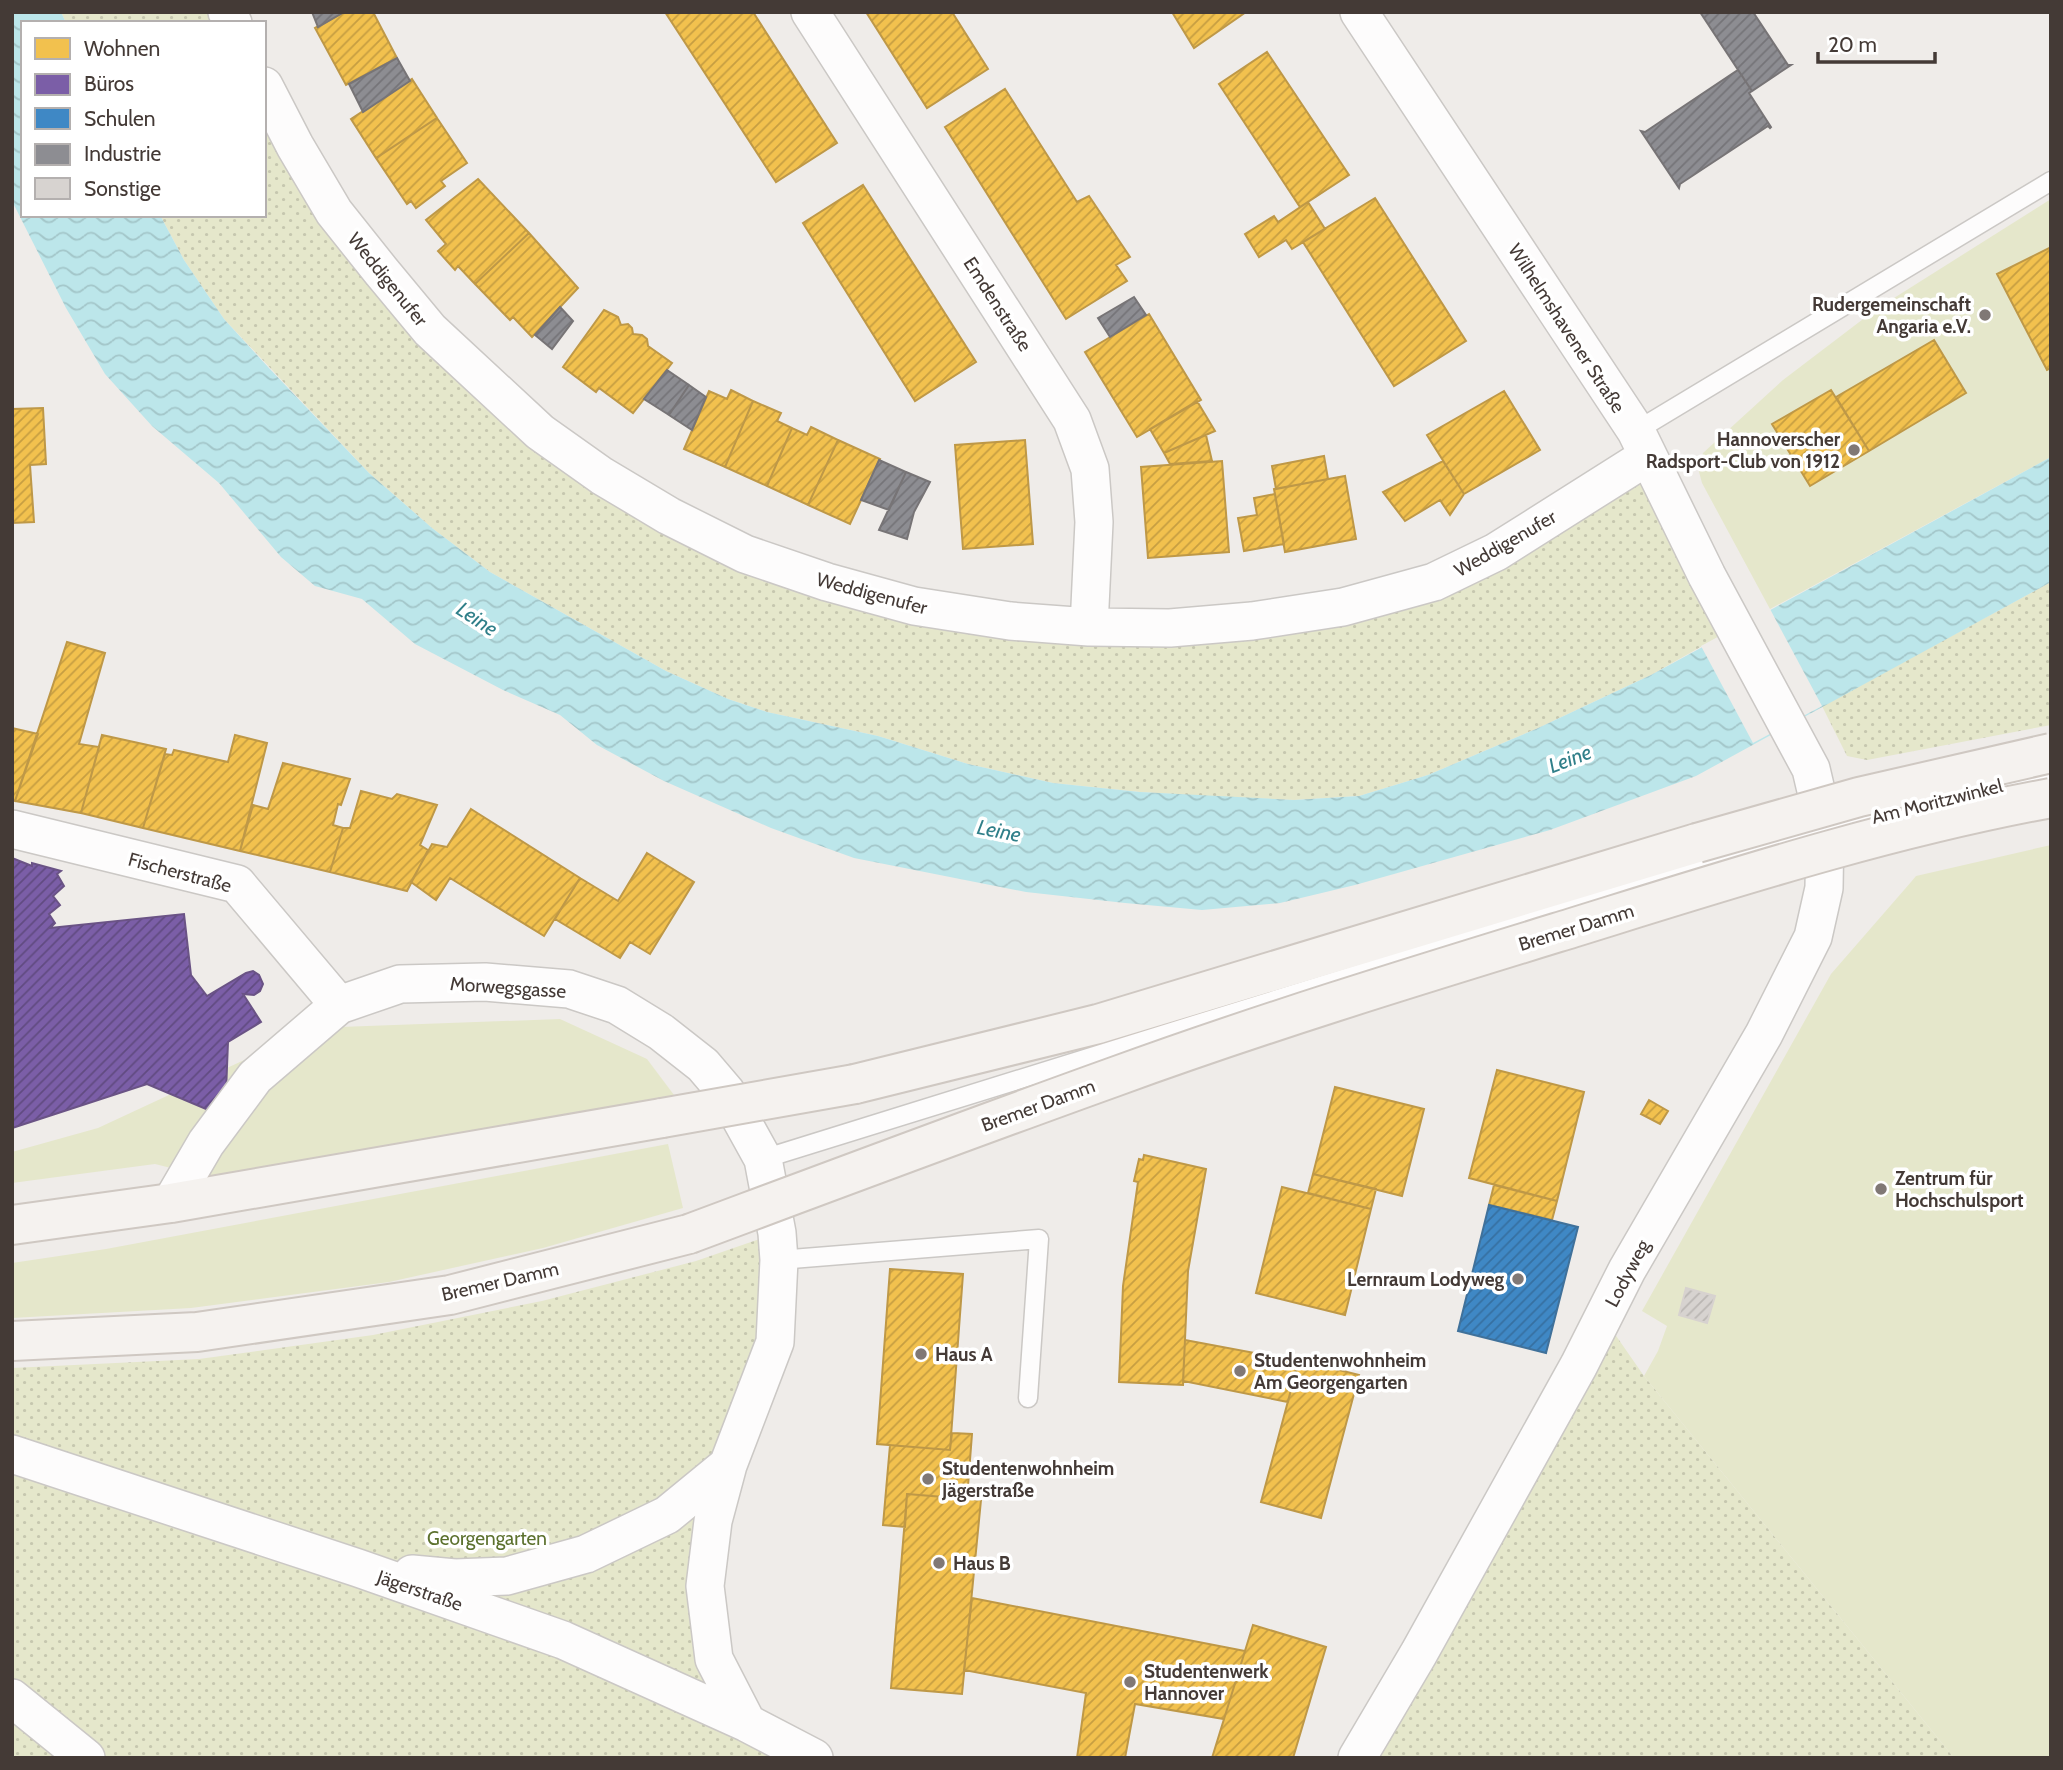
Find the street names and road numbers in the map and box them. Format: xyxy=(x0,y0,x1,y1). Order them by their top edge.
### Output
street label: Weddigenufer xyxy=(343,228,432,331)
street label: Wilhelmshavener Straße xyxy=(1503,239,1630,417)
street label: Emdenstraße xyxy=(959,253,1037,356)
street label: Weddigenufer xyxy=(1450,505,1560,582)
street label: Weddigenufer xyxy=(814,568,930,619)
street label: Am Moritzwinkel xyxy=(1869,774,2006,829)
street label: Fischerstraße xyxy=(126,848,234,897)
street label: Bremer Damm xyxy=(1516,899,1637,956)
street label: Morwegsgasse xyxy=(449,972,567,1003)
street label: Bremer Damm xyxy=(978,1074,1098,1137)
street label: Lodyweg xyxy=(1600,1235,1655,1311)
street label: Bremer Damm xyxy=(439,1257,561,1306)
street label: Jägerstraße xyxy=(373,1565,466,1616)

